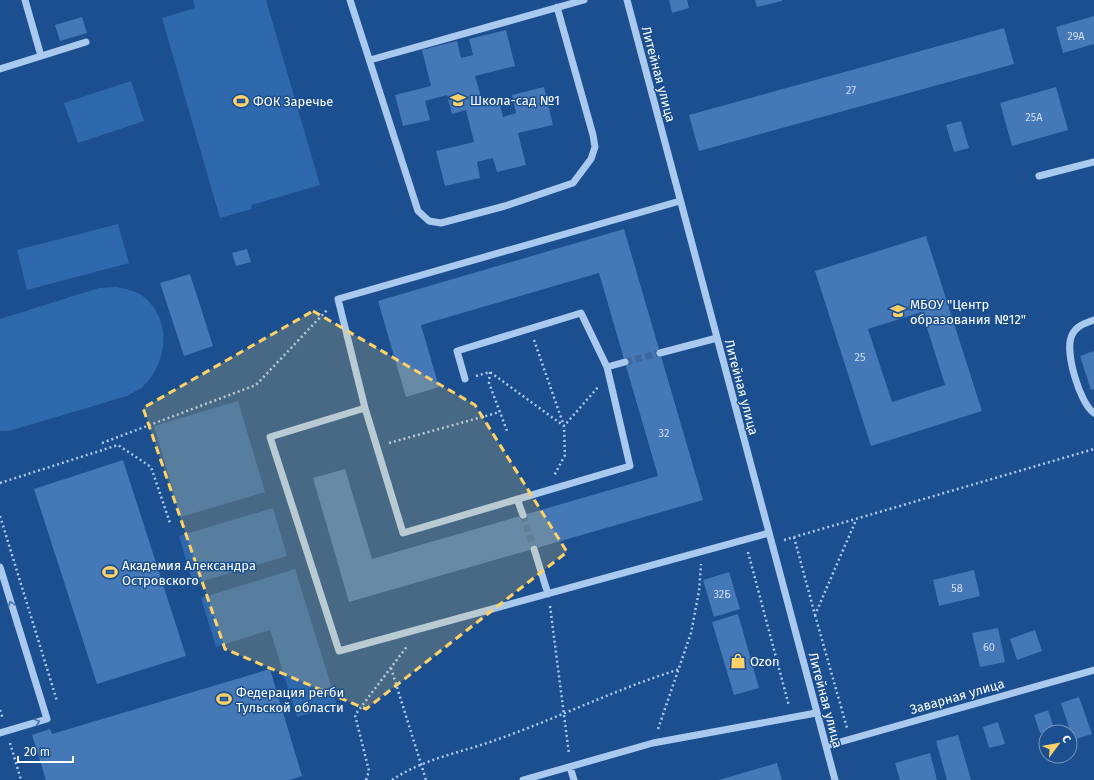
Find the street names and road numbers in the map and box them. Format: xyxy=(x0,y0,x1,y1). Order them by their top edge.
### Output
street label: Литейная улица xyxy=(639,25,678,124)
street label: Литейная улица xyxy=(722,338,761,437)
street label: Литейная улица xyxy=(806,651,845,750)
street label: Заварная улица xyxy=(908,676,1006,717)

